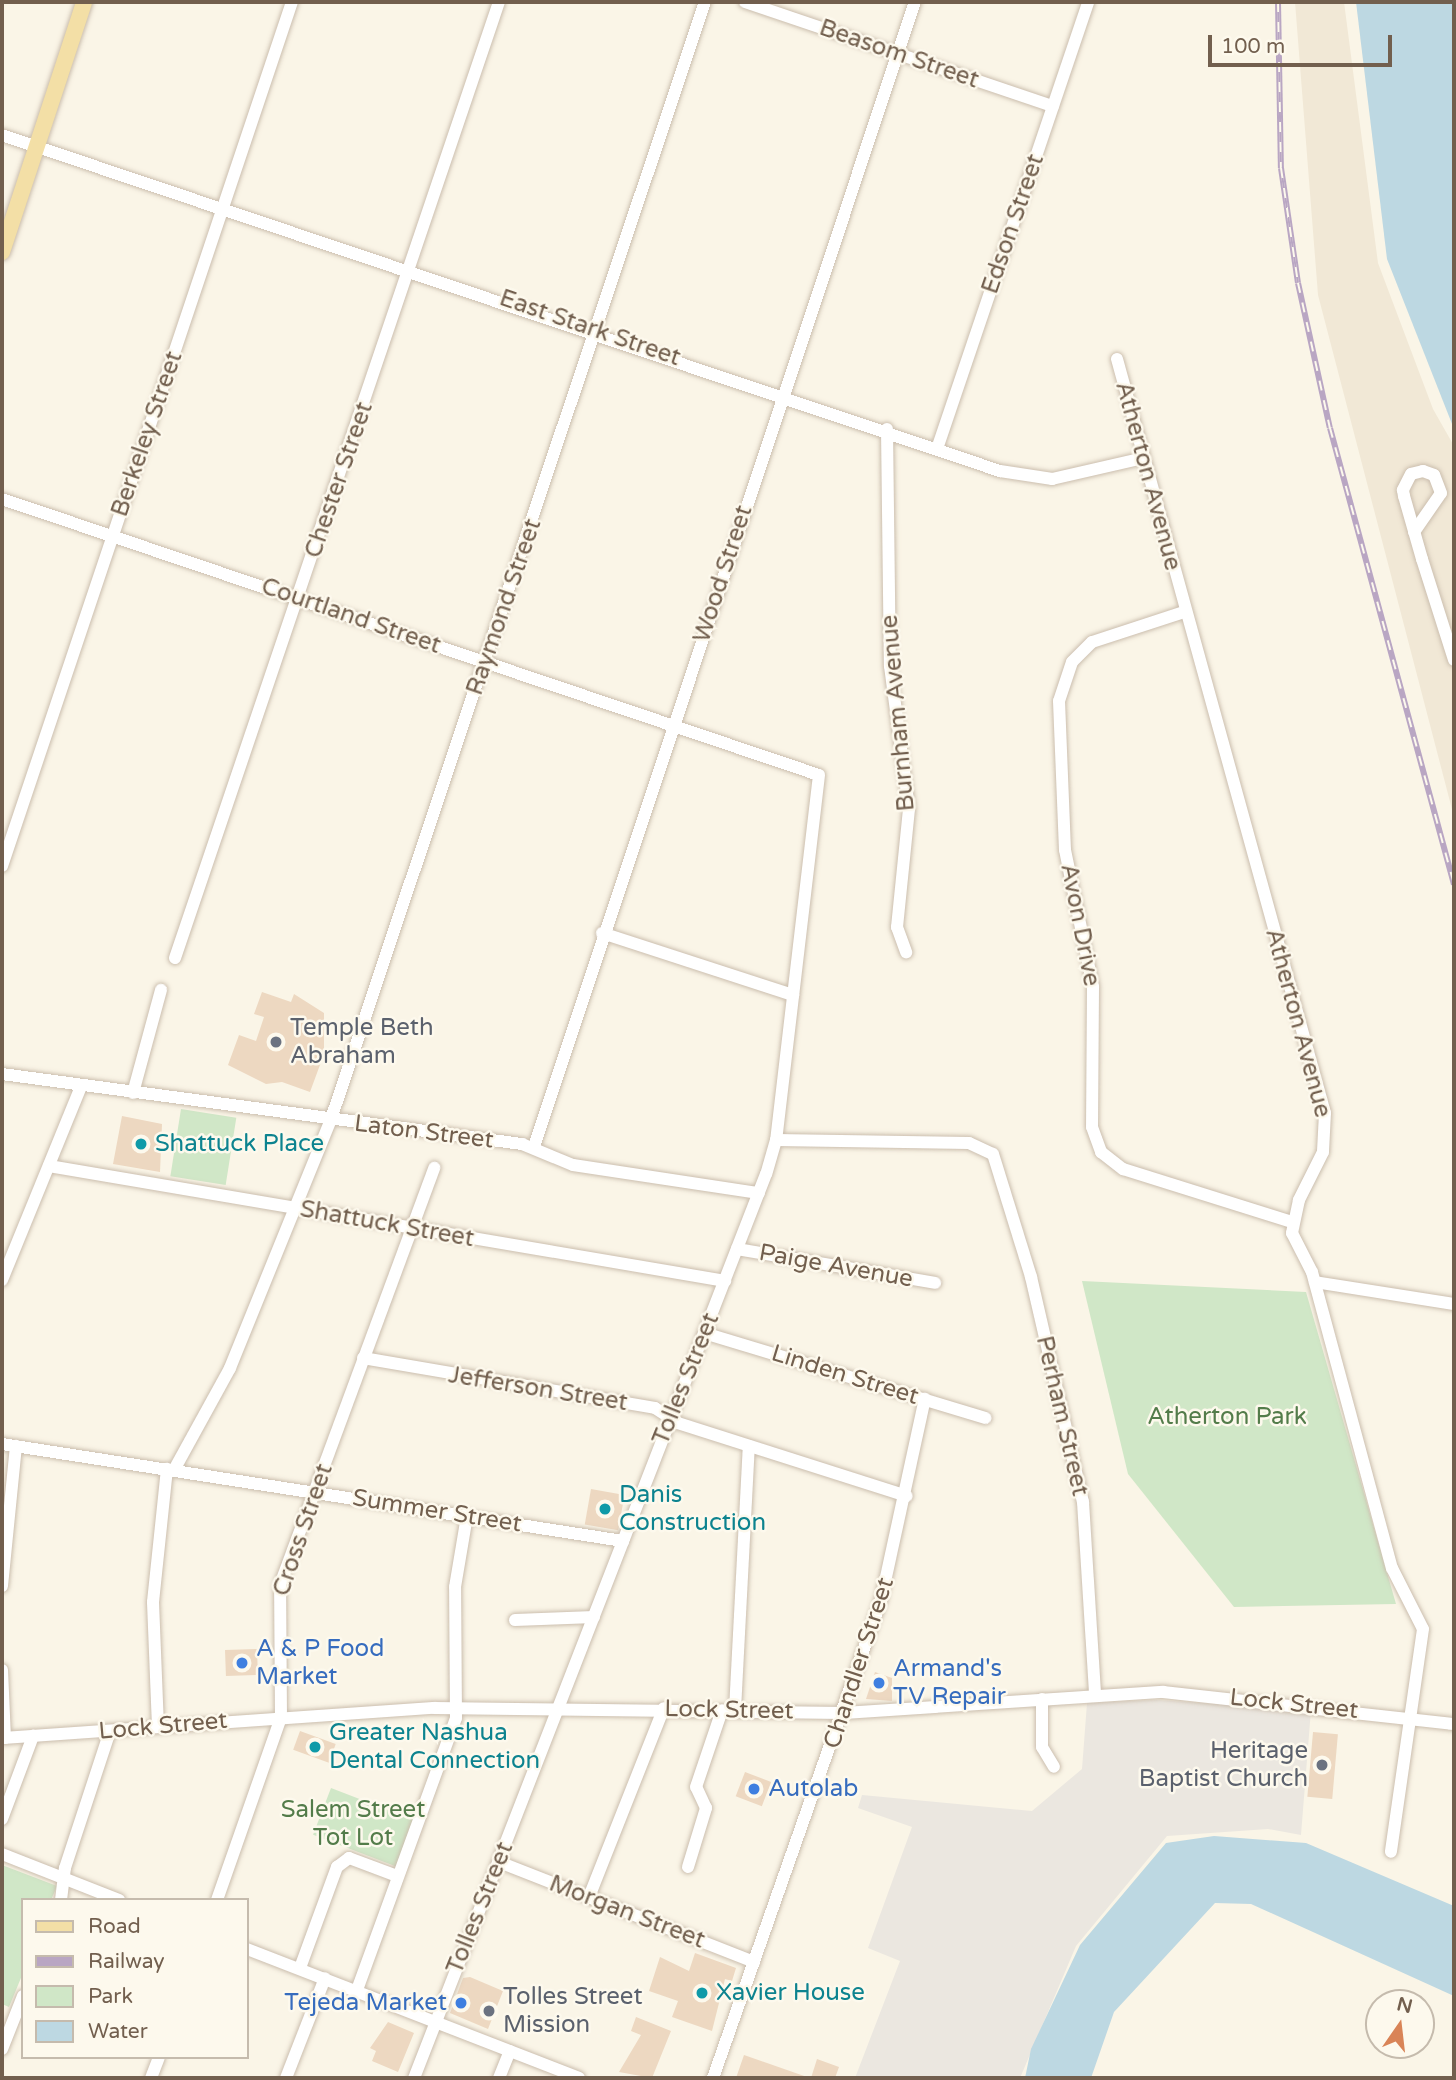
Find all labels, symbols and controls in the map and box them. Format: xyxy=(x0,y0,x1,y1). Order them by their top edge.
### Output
street label: Beasom Street xyxy=(816,13,982,95)
scale bar xyxy=(1211,21,1395,65)
text: 100 m xyxy=(1221,34,1285,59)
street label: Edson Street xyxy=(976,150,1050,298)
street label: East Stark Street xyxy=(496,284,684,372)
street label: Berkeley Street xyxy=(105,348,189,520)
street label: Atherton Avenue xyxy=(1109,378,1187,574)
street label: Chester Street xyxy=(299,398,379,562)
street label: Wood Street xyxy=(687,502,759,646)
street label: Raymond Street xyxy=(460,515,548,699)
street label: Courtland Street xyxy=(257,572,445,660)
street label: Burnham Avenue xyxy=(875,614,921,812)
street label: Avon Drive xyxy=(1054,861,1106,989)
street label: Atherton Avenue xyxy=(1259,925,1337,1121)
place label: Temple Beth Abraham xyxy=(290,1014,434,1070)
marker: Temple Beth Abraham xyxy=(268,1034,284,1050)
street label: Laton Street xyxy=(353,1109,495,1155)
place label: Shattuck Place xyxy=(155,1130,324,1158)
marker: Shattuck Place xyxy=(133,1136,149,1152)
street label: Shattuck Street xyxy=(298,1195,476,1253)
street label: Paige Avenue xyxy=(757,1238,915,1294)
street label: Tolles Street xyxy=(647,1309,725,1449)
street label: Perham Street xyxy=(1030,1333,1094,1499)
street label: Linden Street xyxy=(768,1339,922,1411)
street label: Jefferson Street xyxy=(446,1361,630,1417)
park label: Atherton Park xyxy=(1147,1403,1307,1431)
street label: Cross Street xyxy=(267,1460,339,1600)
place label: Danis Construction xyxy=(619,1481,766,1537)
street label: Summer Street xyxy=(350,1483,524,1539)
marker: Danis Construction xyxy=(597,1501,613,1517)
street label: Chandler Street xyxy=(818,1574,900,1752)
place label: A & P Food Market xyxy=(256,1635,384,1691)
marker: A & P Food Market xyxy=(234,1655,250,1671)
place label: Armand's TV Repair xyxy=(893,1655,1006,1711)
marker: Armand's TV Repair xyxy=(871,1675,887,1691)
street label: Lock Street xyxy=(1228,1683,1360,1725)
street label: Lock Street xyxy=(664,1694,794,1726)
street label: Lock Street xyxy=(97,1706,229,1746)
place label: Greater Nashua Dental Connection xyxy=(329,1719,540,1775)
place label: Heritage Baptist Church xyxy=(1139,1737,1308,1793)
marker: Greater Nashua Dental Connection xyxy=(307,1739,323,1755)
marker: Heritage Baptist Church xyxy=(1314,1757,1330,1773)
place label: Autolab xyxy=(768,1775,858,1803)
marker: Autolab xyxy=(746,1781,762,1797)
park label: Salem Street Tot Lot xyxy=(281,1796,425,1852)
street label: Tolles Street xyxy=(441,1838,519,1978)
street label: Morgan Street xyxy=(545,1869,709,1955)
legend xyxy=(21,1898,248,2059)
text: Road xyxy=(88,1914,141,1939)
text: Railway xyxy=(88,1949,165,1974)
place label: Xavier House xyxy=(716,1979,865,2007)
place label: Tolles Street Mission xyxy=(503,1983,643,2039)
text: Park xyxy=(88,1984,133,2009)
marker: Xavier House xyxy=(694,1985,710,2001)
place label: Tejeda Market xyxy=(284,1989,447,2017)
north arrow xyxy=(1365,1989,1435,2059)
text: N xyxy=(1395,1993,1415,2018)
marker: Tejeda Market xyxy=(453,1995,469,2011)
marker: Tolles Street Mission xyxy=(481,2003,497,2019)
text: Water xyxy=(88,2019,148,2044)

